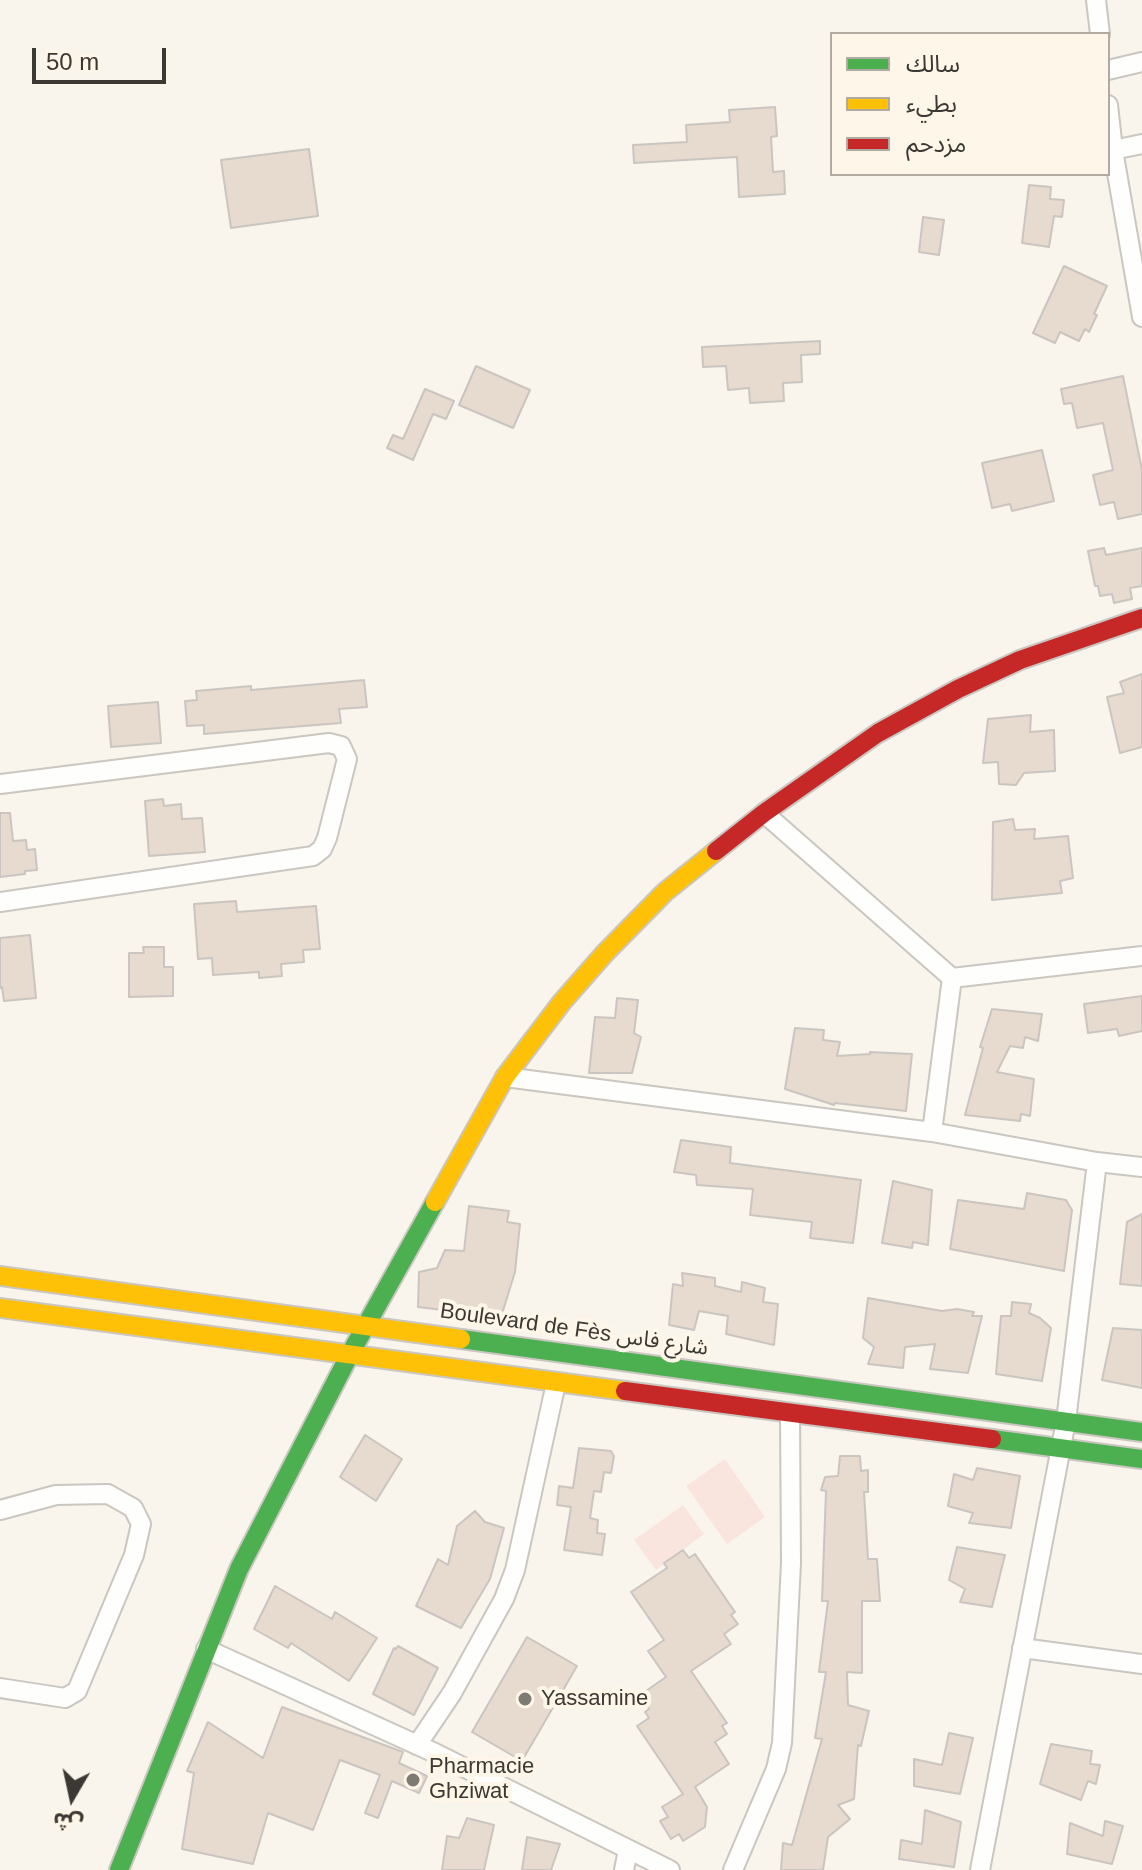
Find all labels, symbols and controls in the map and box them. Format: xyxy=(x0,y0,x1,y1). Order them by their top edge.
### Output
scale bar xyxy=(36,32,170,82)
legend xyxy=(830,32,1110,176)
text: 50 m xyxy=(46,48,99,75)
text: سالك xyxy=(906,50,960,77)
text: بطيء xyxy=(906,90,957,117)
text: مزدحم xyxy=(906,130,966,157)
street label: Boulevard de Fès شارع فاس xyxy=(438,1298,710,1362)
place label: Yassamine xyxy=(541,1686,648,1712)
marker: Yassamine xyxy=(516,1690,534,1708)
place label: Pharmacie Ghziwat xyxy=(429,1754,534,1806)
north arrow xyxy=(32,1758,112,1838)
marker: Pharmacie Ghziwat xyxy=(404,1771,422,1789)
text: ش xyxy=(51,1807,85,1837)

